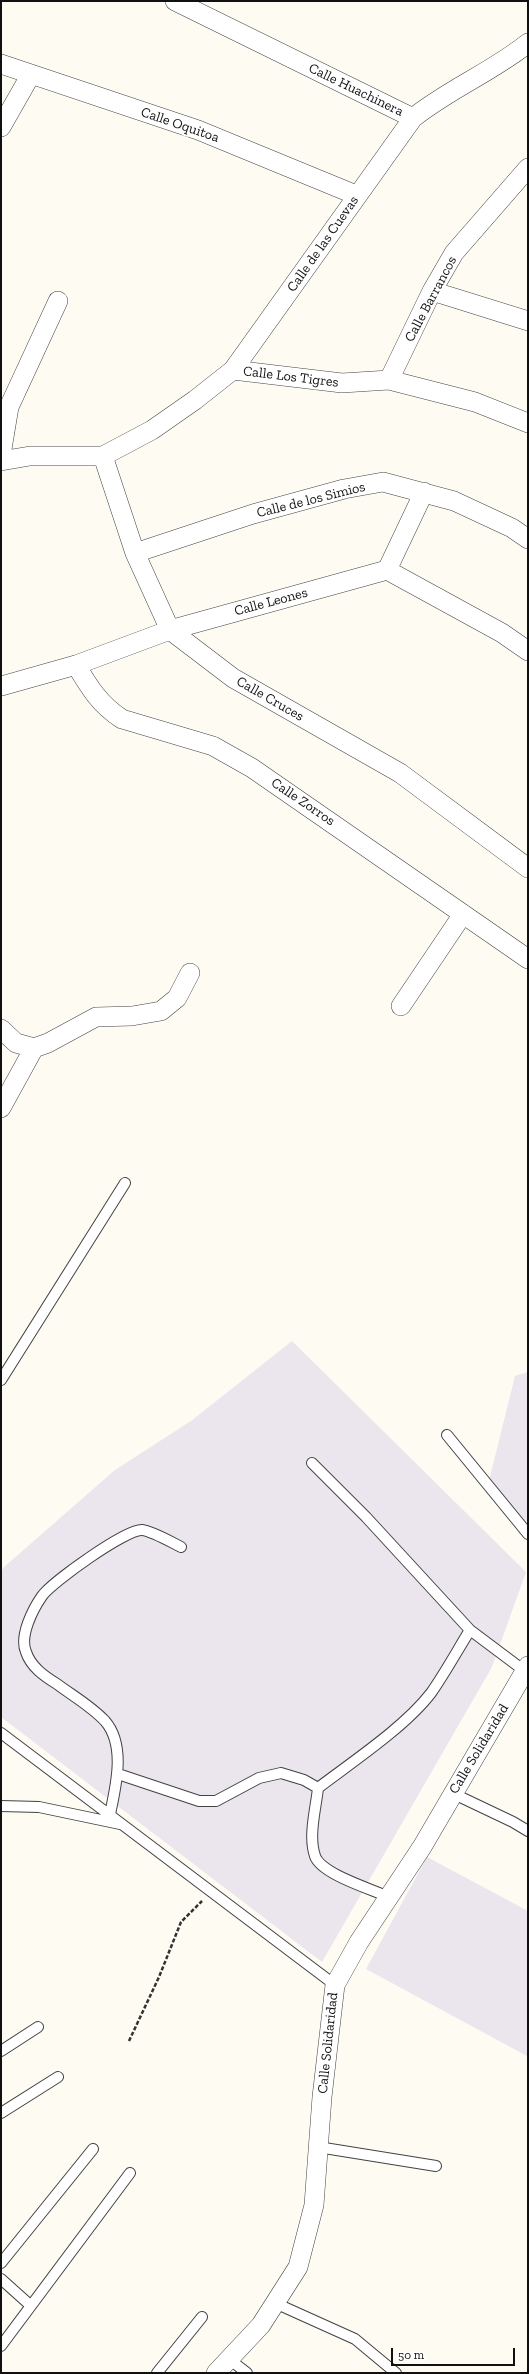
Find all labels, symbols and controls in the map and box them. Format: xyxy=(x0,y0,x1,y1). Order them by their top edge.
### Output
street label: Calle Huachinera xyxy=(306,60,406,120)
street label: Calle Oquitoa xyxy=(139,104,221,146)
street label: Calle de las Cuevas xyxy=(284,193,362,295)
street label: Calle Barrancos xyxy=(401,253,461,345)
street label: Calle Los Tigres xyxy=(242,363,340,391)
street label: Calle de los Simios xyxy=(255,478,367,522)
street label: Calle Leones xyxy=(233,584,309,620)
street label: Calle Cruces xyxy=(233,673,307,725)
street label: Calle Zorros xyxy=(268,775,338,829)
street label: Calle Solidaridad xyxy=(446,1701,512,1797)
street label: Calle Solidaridad xyxy=(314,1992,342,2094)
scale bar xyxy=(393,2340,517,2366)
text: 50 m xyxy=(398,2348,424,2362)

